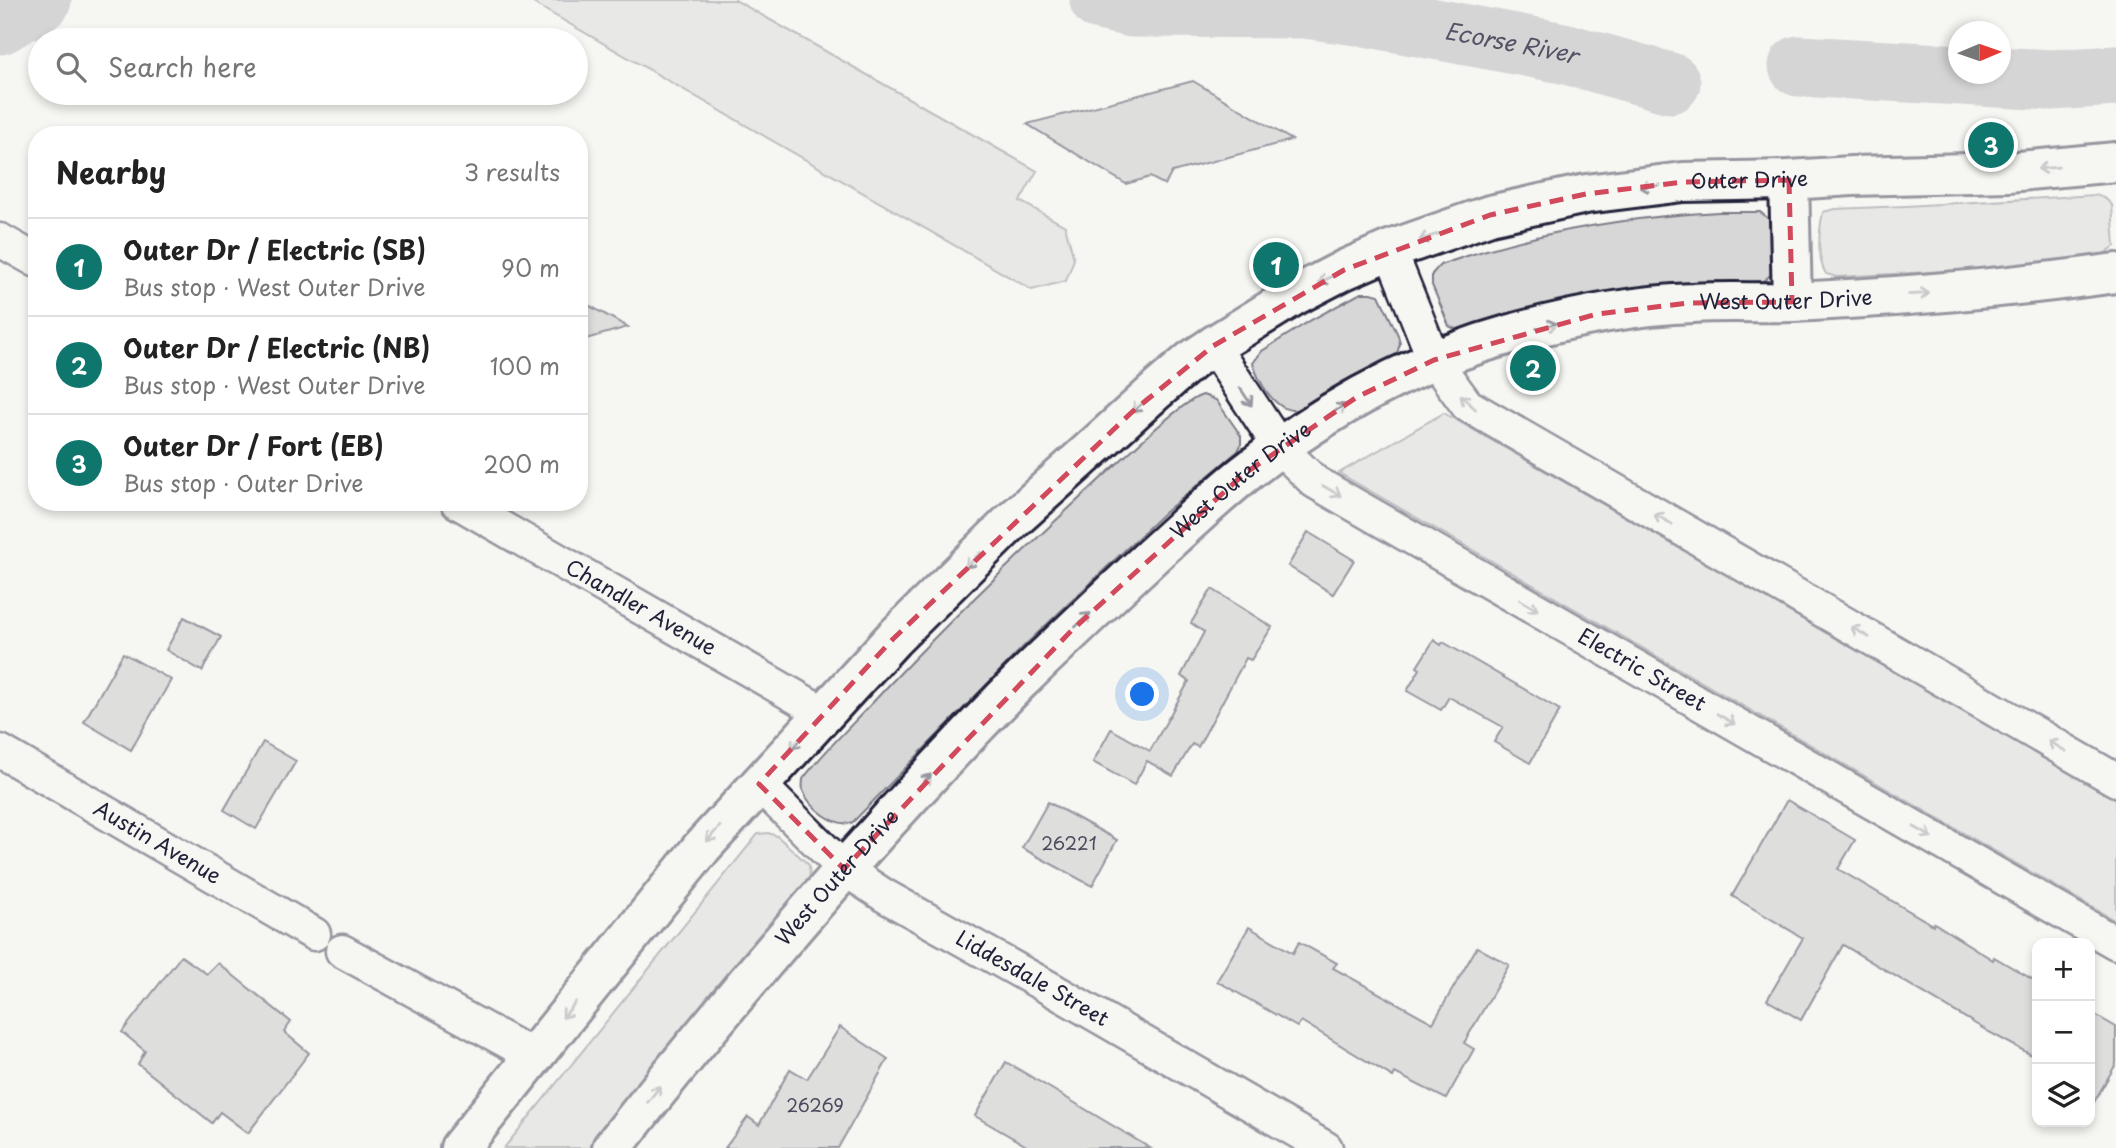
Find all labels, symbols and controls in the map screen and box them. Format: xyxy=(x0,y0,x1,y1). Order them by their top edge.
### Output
water label: Ecorse River xyxy=(1442,12,1585,73)
north arrow xyxy=(1948,21,2011,84)
search box xyxy=(28,28,588,105)
text: Search here xyxy=(108,47,257,86)
icon: search xyxy=(52,48,90,86)
pin: 3 xyxy=(1968,119,2014,171)
text: Nearby xyxy=(56,149,166,194)
text: 3 results xyxy=(464,154,560,189)
street label: Outer Drive xyxy=(1690,161,1809,196)
one-way arrow xyxy=(2037,162,2060,175)
one-way arrow xyxy=(1639,180,1661,193)
text: Outer Dr / Electric (SB) xyxy=(123,230,426,269)
one-way arrow xyxy=(1418,232,1440,244)
pin: 1 xyxy=(1253,239,1299,291)
text: 1 xyxy=(74,250,85,285)
text: 90 m xyxy=(501,250,560,285)
text: Bus stop · West Outer Drive xyxy=(123,269,425,304)
one-way arrow xyxy=(1318,272,1339,286)
street label: West Outer Drive xyxy=(1699,280,1873,317)
one-way arrow xyxy=(1907,287,1930,300)
one-way arrow xyxy=(1535,318,1558,332)
text: Outer Dr / Electric (NB) xyxy=(123,328,430,367)
pin: 2 xyxy=(1510,342,1556,394)
text: 2 xyxy=(71,348,87,383)
text: 100 m xyxy=(490,348,560,383)
text: Bus stop · West Outer Drive xyxy=(123,367,425,402)
one-way arrow xyxy=(1239,387,1254,406)
one-way arrow xyxy=(1459,394,1476,411)
one-way arrow xyxy=(1131,397,1149,413)
one-way arrow xyxy=(1327,403,1346,417)
street label: West Outer Drive xyxy=(1162,412,1317,546)
text: Outer Dr / Fort (EB) xyxy=(123,426,384,465)
text: 3 xyxy=(71,446,87,481)
text: 200 m xyxy=(483,446,560,481)
text: Bus stop · Outer Drive xyxy=(123,465,364,500)
one-way arrow xyxy=(1321,484,1341,498)
one-way arrow xyxy=(1653,512,1673,526)
street label: Chandler Avenue xyxy=(560,550,723,662)
one-way arrow xyxy=(965,551,982,568)
one-way arrow xyxy=(1518,599,1539,612)
one-way arrow xyxy=(1074,612,1092,628)
street label: Electric Street xyxy=(1573,619,1713,718)
one-way arrow xyxy=(1850,625,1870,639)
your location xyxy=(1125,677,1159,711)
one-way arrow xyxy=(1716,712,1736,726)
one-way arrow xyxy=(790,732,806,750)
one-way arrow xyxy=(2047,739,2067,753)
one-way arrow xyxy=(915,774,932,791)
street label: Austin Avenue xyxy=(89,791,228,891)
street label: West Outer Drive xyxy=(767,801,905,952)
one-way arrow xyxy=(705,825,722,842)
one-way arrow xyxy=(1912,826,1933,839)
house number: 26221 xyxy=(1041,829,1097,856)
street label: Liddesdale Street xyxy=(951,921,1116,1033)
map controls xyxy=(2032,938,2095,1127)
button: + xyxy=(2032,938,2095,1001)
one-way arrow xyxy=(561,1001,577,1019)
button: − xyxy=(2032,1001,2095,1064)
button: layers xyxy=(2032,1064,2095,1127)
one-way arrow xyxy=(647,1086,662,1104)
house number: 26269 xyxy=(786,1091,844,1118)

